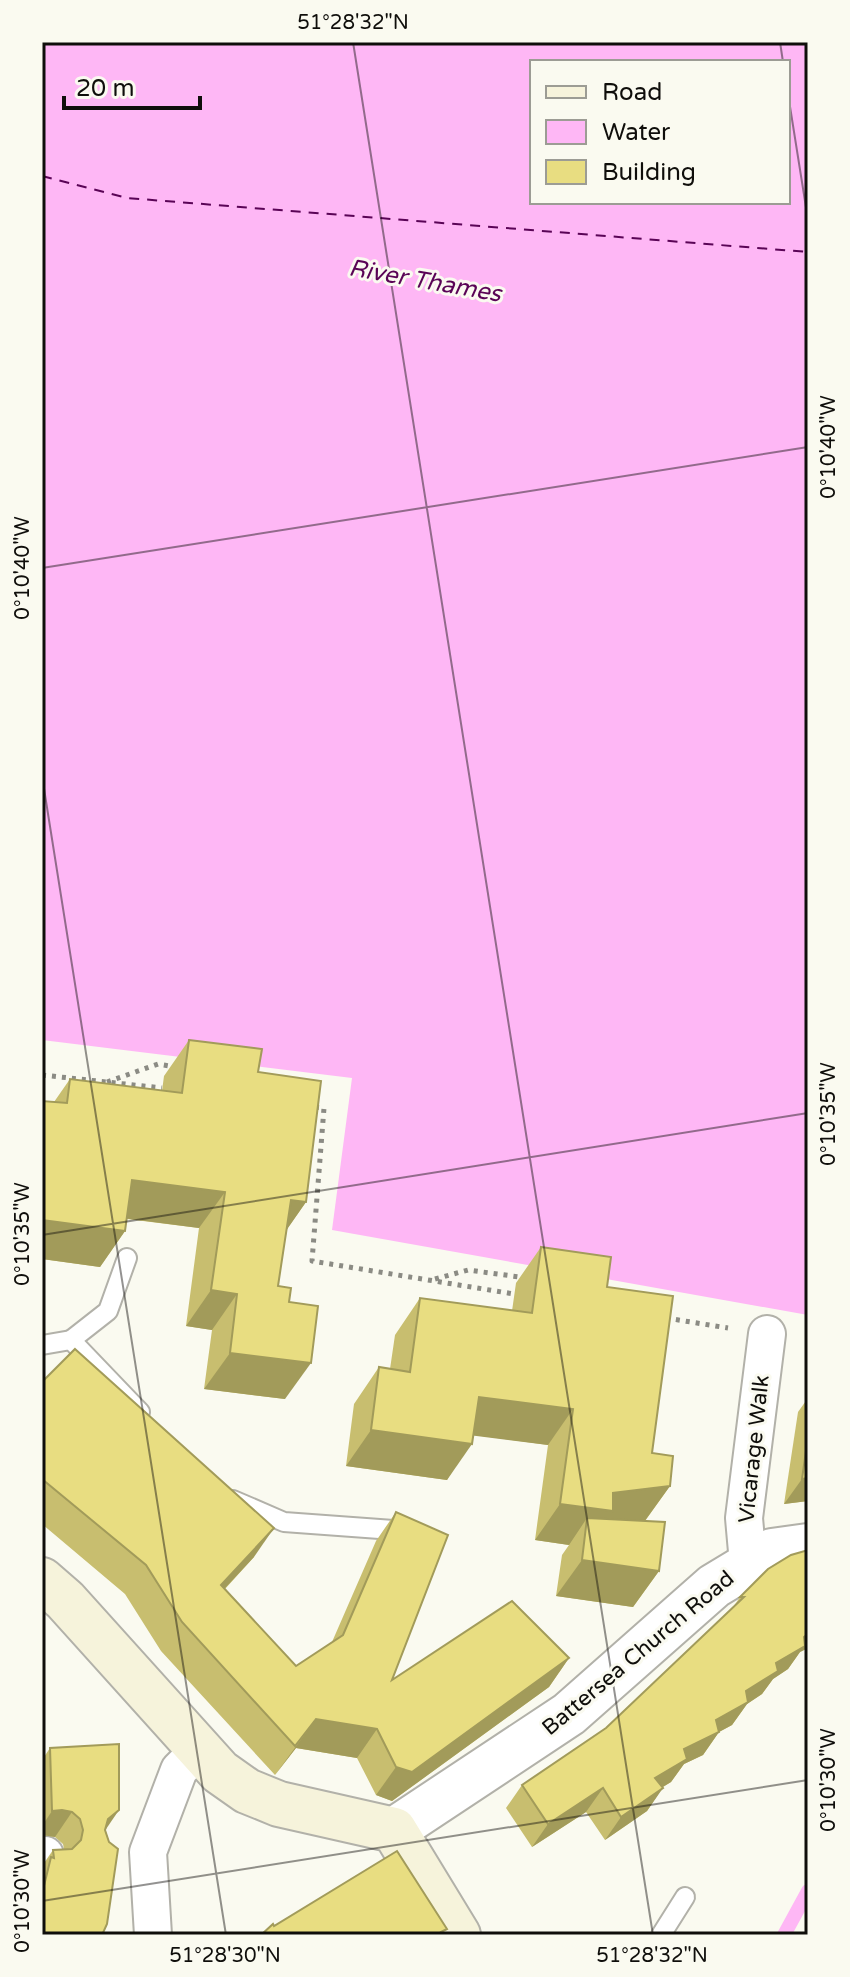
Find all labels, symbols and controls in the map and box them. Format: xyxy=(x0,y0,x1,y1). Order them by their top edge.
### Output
text: 51°28'32"N xyxy=(297,11,409,35)
scale bar xyxy=(64,60,200,110)
legend xyxy=(530,60,790,204)
text: 20 m xyxy=(76,74,134,103)
text: Road xyxy=(602,78,662,107)
text: Water xyxy=(602,118,671,147)
text: Building xyxy=(602,158,696,187)
water label: River Thames xyxy=(346,253,505,309)
text: 0°10'40"W xyxy=(817,395,841,499)
text: 0°10'40"W xyxy=(11,516,35,620)
text: 0°10'35"W xyxy=(817,1062,841,1166)
text: 0°10'35"W xyxy=(11,1182,35,1286)
street label: Vicarage Walk xyxy=(733,1374,775,1524)
street label: Battersea Church Road xyxy=(537,1565,739,1741)
text: 0°10'30"W xyxy=(817,1728,841,1832)
text: 0°10'30"W xyxy=(11,1849,35,1953)
text: 51°28'30"N xyxy=(169,1944,281,1968)
text: 51°28'32"N xyxy=(596,1944,708,1968)

